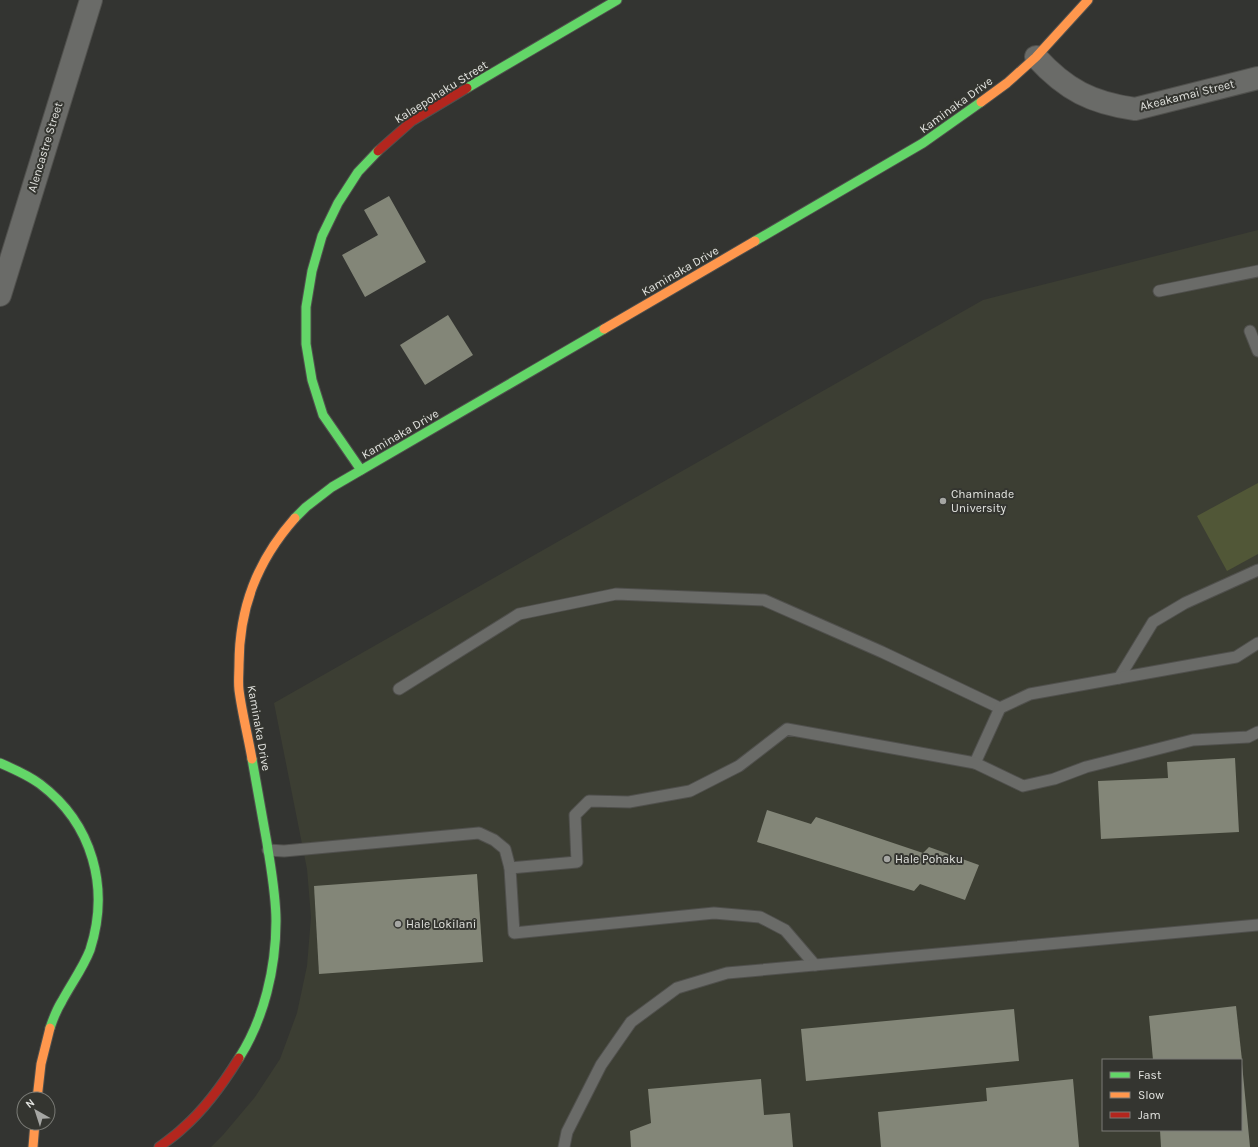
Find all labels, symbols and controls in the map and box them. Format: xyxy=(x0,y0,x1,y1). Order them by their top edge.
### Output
street label: Kalaepohaku Street xyxy=(392,57,491,126)
street label: Kaminaka Drive xyxy=(917,74,995,136)
street label: Akeakamai Street xyxy=(1138,76,1236,114)
street label: Alencastre Street xyxy=(25,100,66,194)
street label: Kaminaka Drive xyxy=(639,243,721,299)
street label: Kaminaka Drive xyxy=(359,406,441,462)
place label: Chaminade University xyxy=(951,487,1014,515)
marker: Chaminade University xyxy=(938,496,948,506)
street label: Kaminaka Drive xyxy=(245,684,273,772)
place label: Hale Pohaku xyxy=(895,852,963,866)
marker: Hale Pohaku xyxy=(882,854,892,864)
place label: Hale Lokilani xyxy=(406,917,476,931)
marker: Hale Lokilani xyxy=(393,919,403,929)
legend xyxy=(1102,1059,1242,1131)
text: Fast xyxy=(1138,1068,1162,1082)
text: Slow xyxy=(1138,1088,1164,1102)
north arrow xyxy=(16,1091,56,1131)
text: N xyxy=(23,1096,37,1111)
text: Jam xyxy=(1138,1108,1161,1122)

